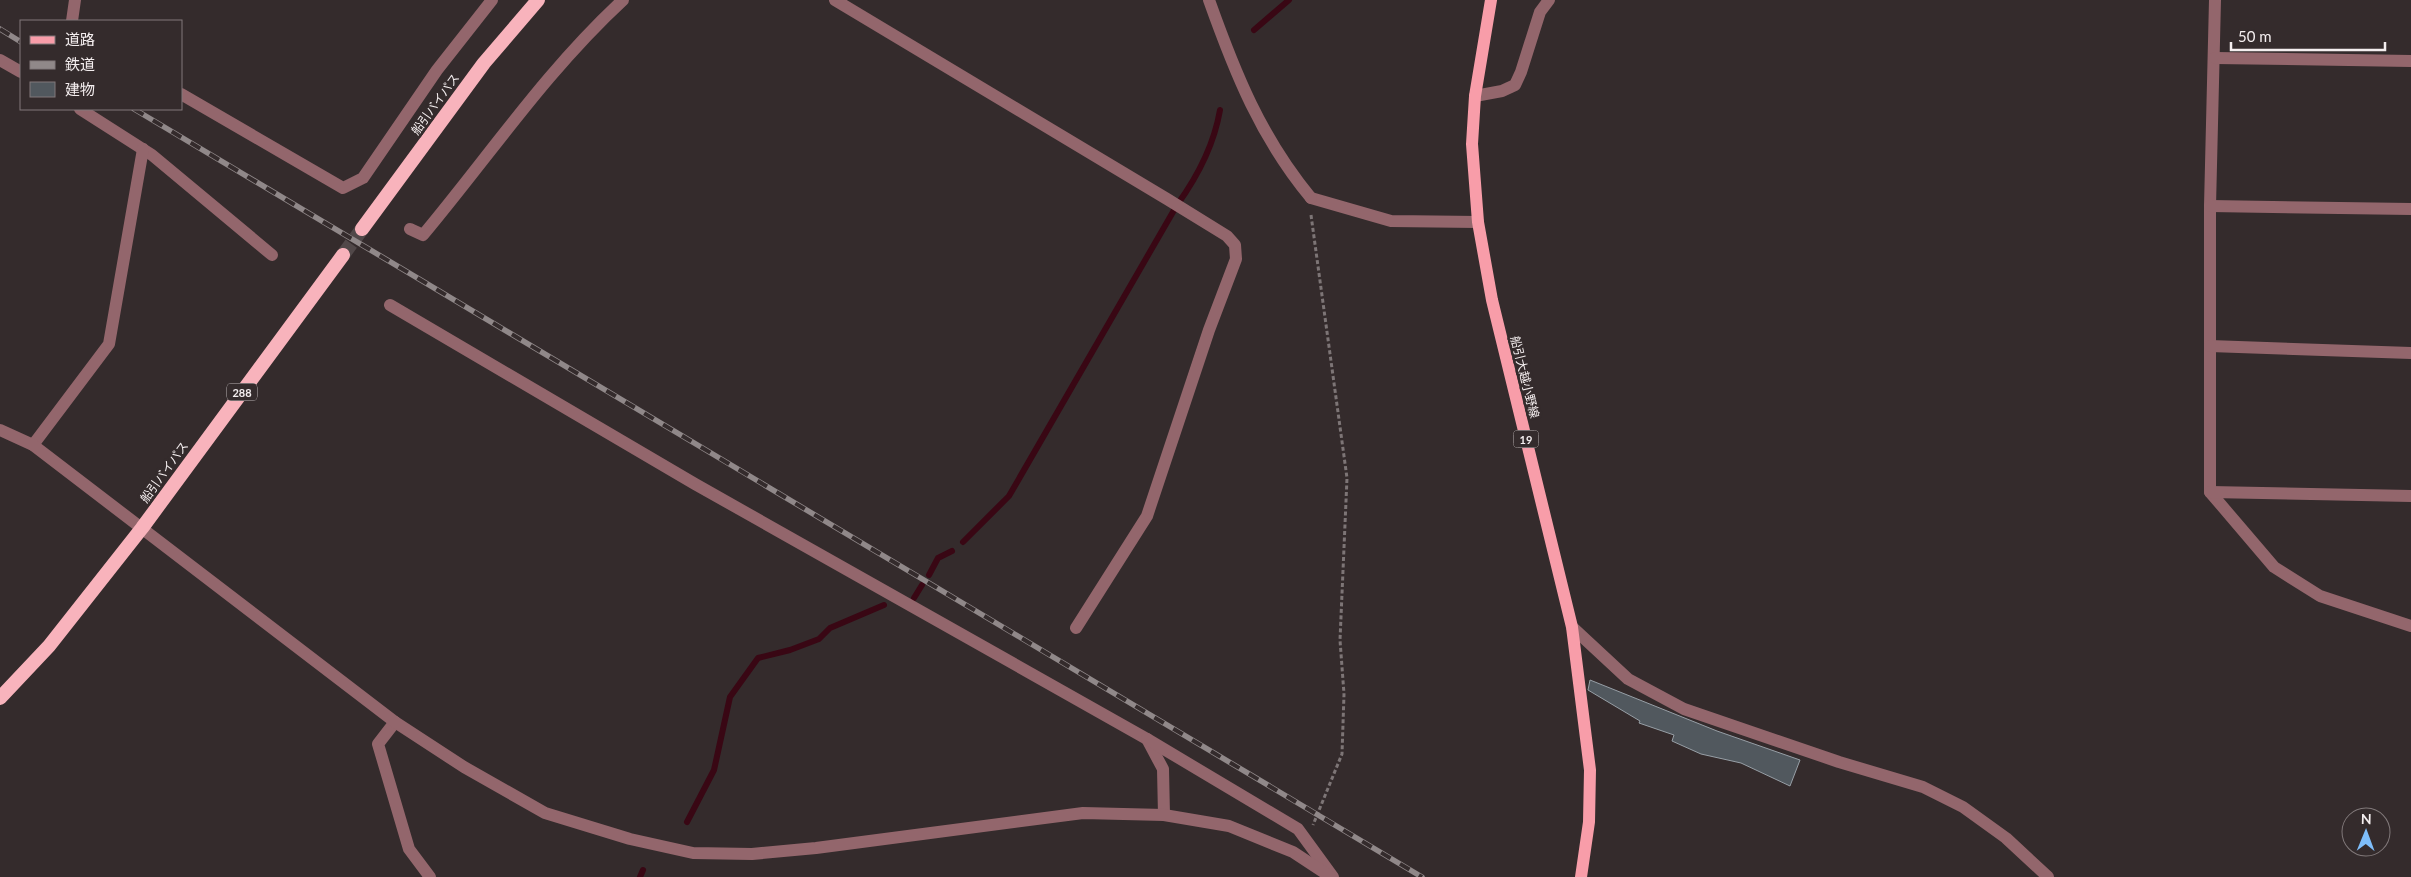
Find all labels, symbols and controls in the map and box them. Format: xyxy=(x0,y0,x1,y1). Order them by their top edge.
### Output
legend xyxy=(20,20,182,110)
scale bar xyxy=(2231,20,2385,52)
text: 50 m xyxy=(2238,27,2272,45)
text: 道路 xyxy=(65,30,95,48)
text: 鉄道 xyxy=(65,55,95,73)
street label: 船引バイパス xyxy=(408,71,462,137)
text: 建物 xyxy=(65,80,95,98)
street label: 船引大越小野線 xyxy=(1508,334,1542,420)
road number: 288 xyxy=(227,384,257,401)
road number: 19 xyxy=(1514,430,1538,448)
street label: 船引バイパス xyxy=(137,439,191,505)
north arrow xyxy=(2341,807,2391,857)
text: N xyxy=(2361,810,2372,827)

